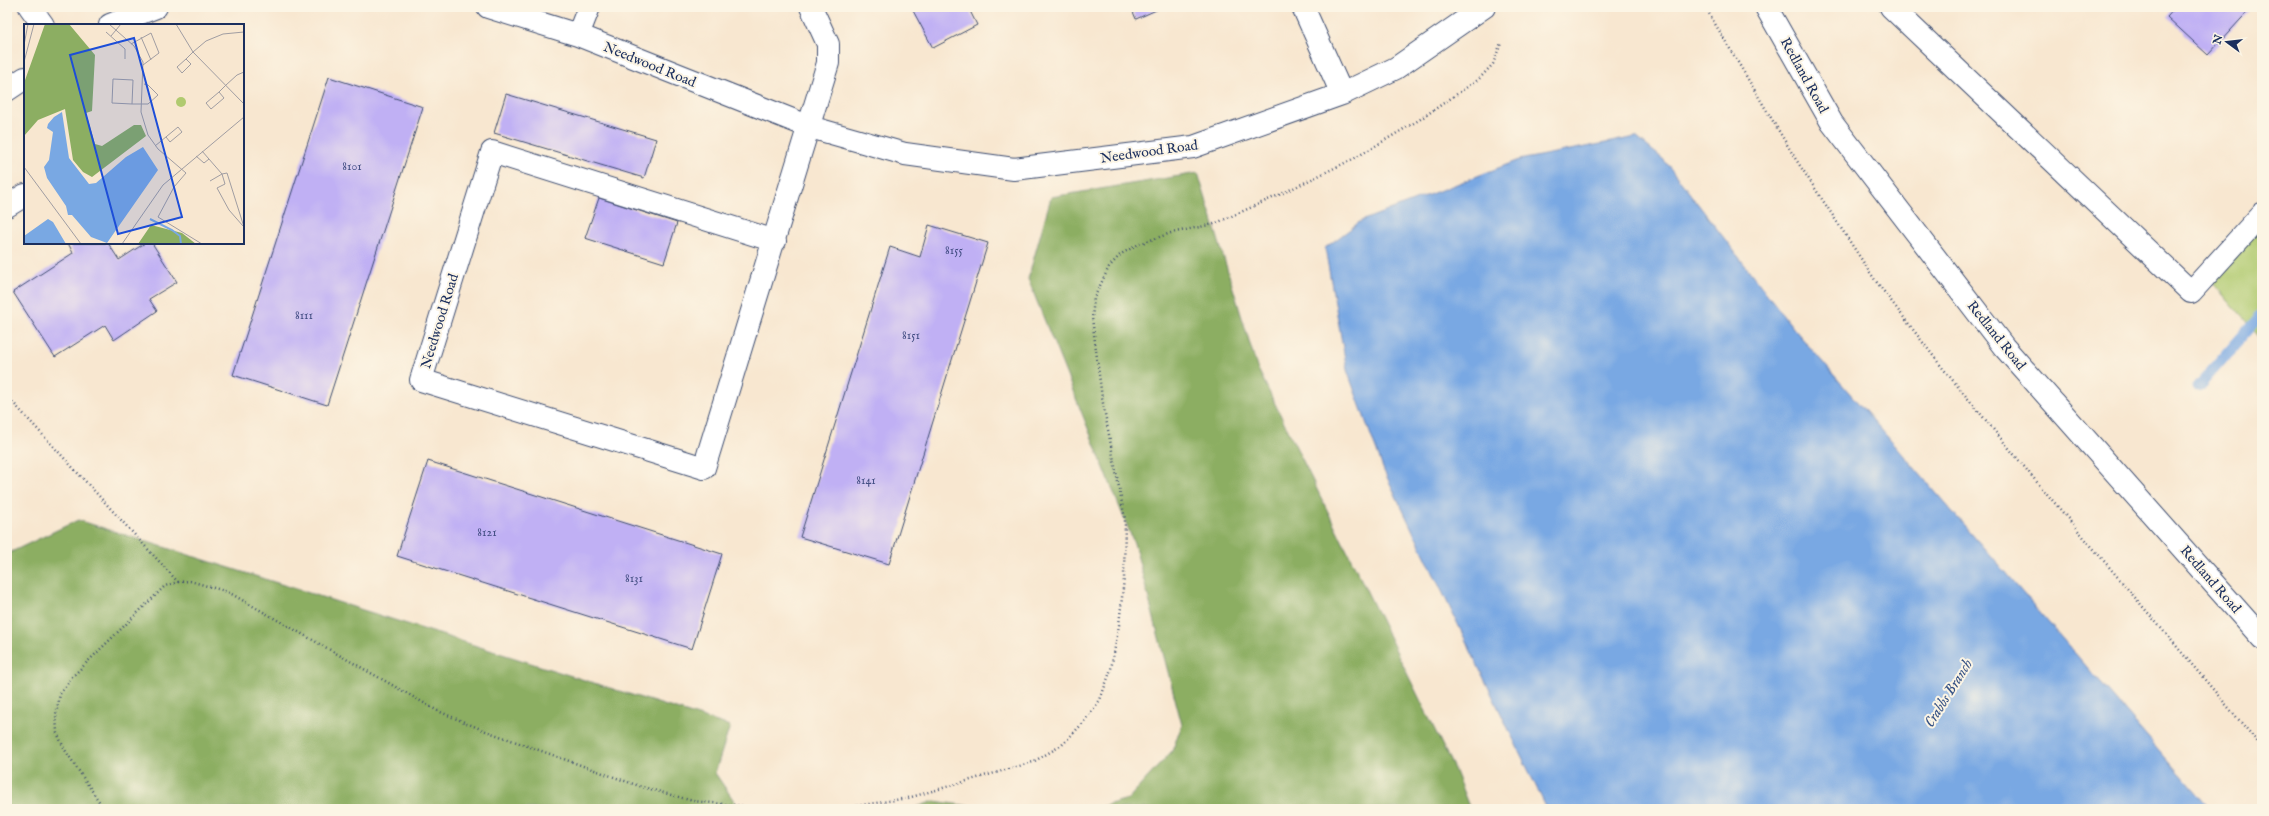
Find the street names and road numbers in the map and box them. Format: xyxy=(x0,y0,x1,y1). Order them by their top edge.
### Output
street label: Redland Road xyxy=(1776,34,1833,117)
street label: Needwood Road xyxy=(601,38,699,92)
street label: Needwood Road xyxy=(1099,136,1200,168)
street label: Needwood Road xyxy=(417,271,463,371)
street label: Redland Road xyxy=(1963,297,2030,374)
street label: Redland Road xyxy=(2176,542,2245,618)

